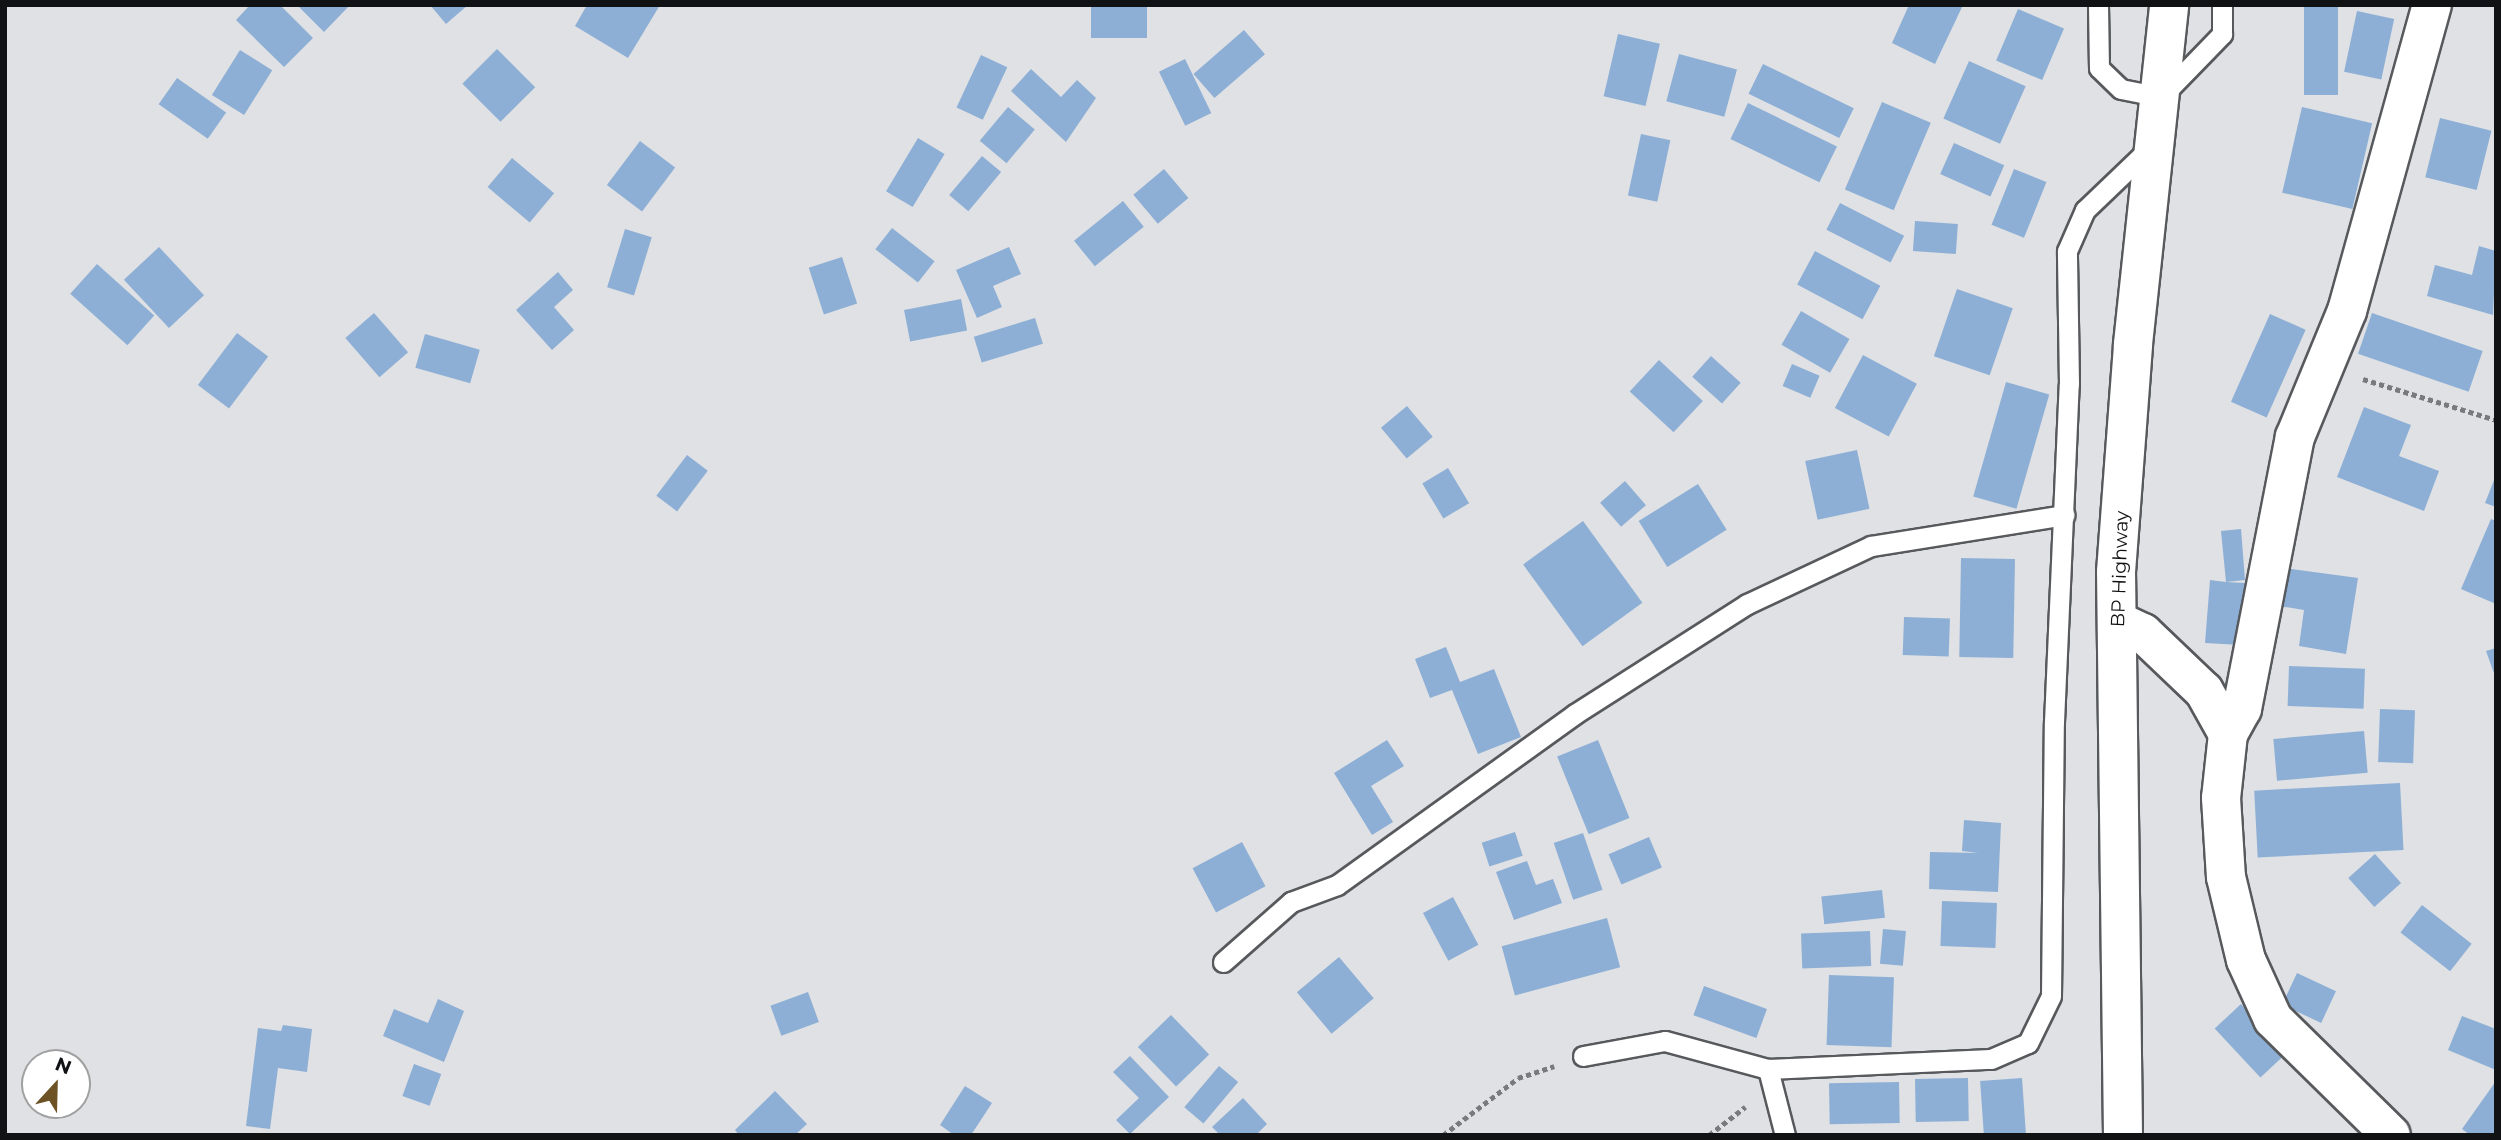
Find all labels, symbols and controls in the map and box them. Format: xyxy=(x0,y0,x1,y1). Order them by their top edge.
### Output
street label: BP Highway xyxy=(2107,510,2133,628)
north arrow xyxy=(21,1049,91,1119)
text: N xyxy=(52,1052,75,1079)

